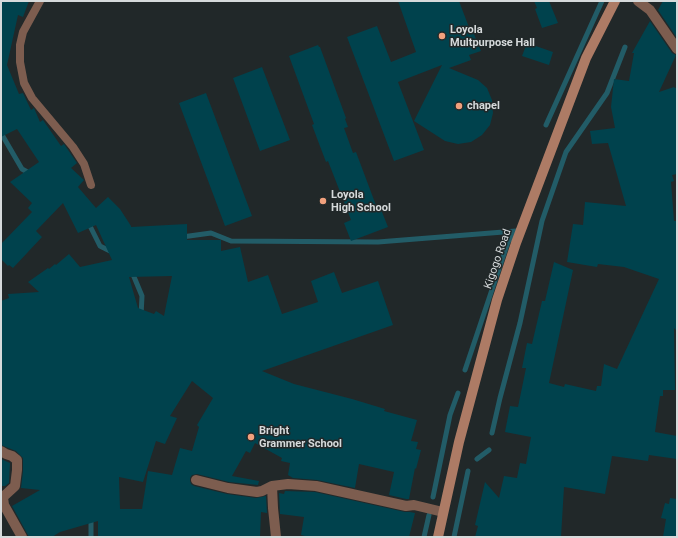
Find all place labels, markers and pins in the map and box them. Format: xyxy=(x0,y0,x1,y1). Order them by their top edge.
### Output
place label: Loyola Multpurpose Hall xyxy=(450,23,535,49)
marker: Loyola Multpurpose Hall xyxy=(437,31,447,41)
place label: chapel xyxy=(467,99,500,113)
marker: chapel xyxy=(454,101,464,111)
place label: Loyola High School xyxy=(331,188,391,214)
marker: Loyola High School xyxy=(318,196,328,206)
place label: Bright Grammer School xyxy=(259,424,342,450)
marker: Bright Grammer School xyxy=(246,432,256,442)

